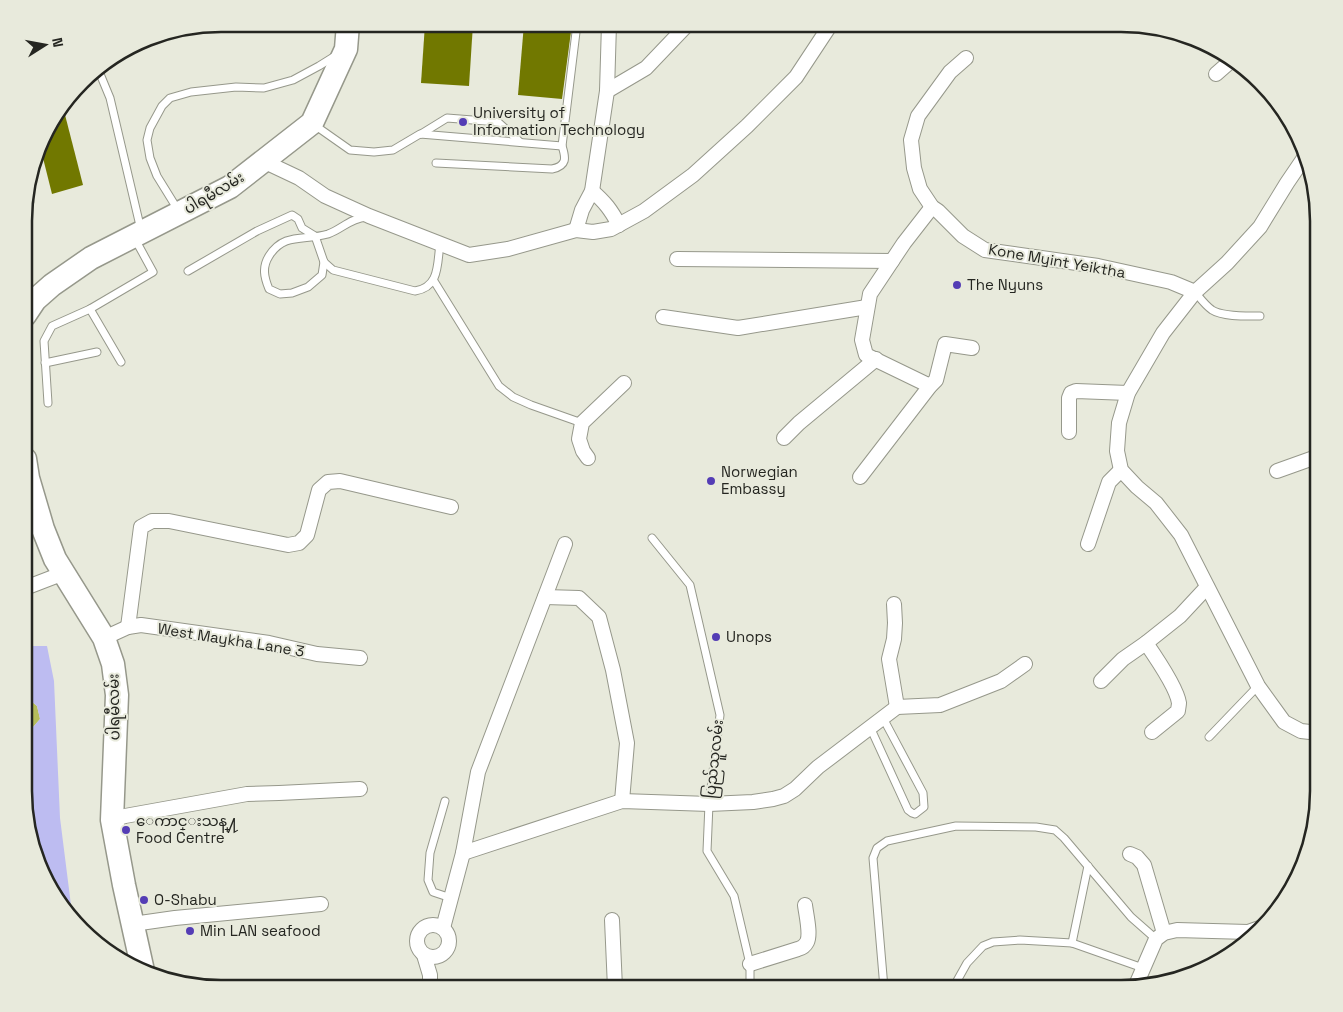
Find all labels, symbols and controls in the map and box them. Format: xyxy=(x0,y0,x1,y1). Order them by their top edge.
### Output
north arrow xyxy=(20,20,70,70)
text: N xyxy=(48,36,67,49)
place label: University of Information Technology xyxy=(473,103,645,139)
marker: University of Information Technology xyxy=(457,116,469,128)
street label: ပါရမီလမ်း xyxy=(180,167,249,220)
street label: Kone Myint Yeiktha xyxy=(987,239,1127,282)
place label: The Nyuns xyxy=(967,275,1043,294)
marker: The Nyuns xyxy=(951,279,963,291)
place label: Norwegian Embassy xyxy=(721,462,798,498)
marker: Norwegian Embassy xyxy=(705,475,717,487)
street label: West Maykha Lane 3 xyxy=(156,619,306,660)
place label: Unops xyxy=(726,627,772,646)
marker: Unops xyxy=(710,631,722,643)
street label: ပါရမီလမ်း xyxy=(103,673,127,741)
street label: ပြည်သူလမ်း xyxy=(700,719,730,800)
place label: ေကာင္းသန္႔ Food Centre xyxy=(136,811,238,847)
marker: ေကာင္းသန္႔ Food Centre xyxy=(120,824,132,836)
place label: O-Shabu xyxy=(154,890,217,909)
marker: O-Shabu xyxy=(138,894,150,906)
place label: Min LAN seafood xyxy=(200,921,321,940)
marker: Min LAN seafood xyxy=(184,925,196,937)

